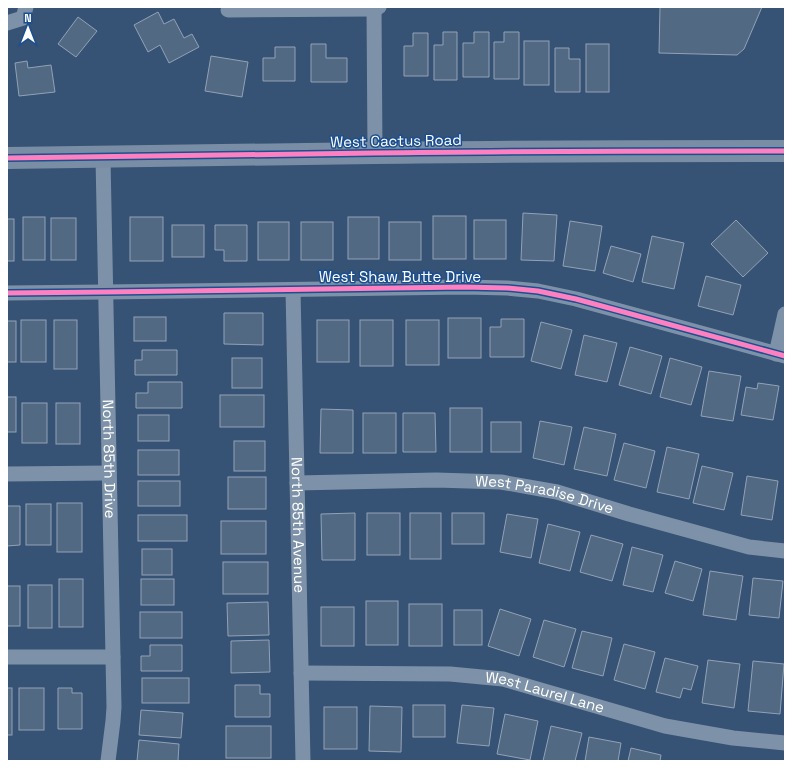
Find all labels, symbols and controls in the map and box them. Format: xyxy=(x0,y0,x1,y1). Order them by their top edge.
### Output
north arrow xyxy=(8,8,48,48)
text: N xyxy=(24,11,32,25)
street label: West Cactus Road xyxy=(330,130,462,151)
street label: West Shaw Butte Drive xyxy=(319,267,481,286)
street label: North 85th Drive xyxy=(99,399,120,519)
street label: North 85th Avenue xyxy=(288,457,309,593)
street label: West Paradise Drive xyxy=(475,471,616,518)
street label: West Laurel Lane xyxy=(485,667,607,717)

